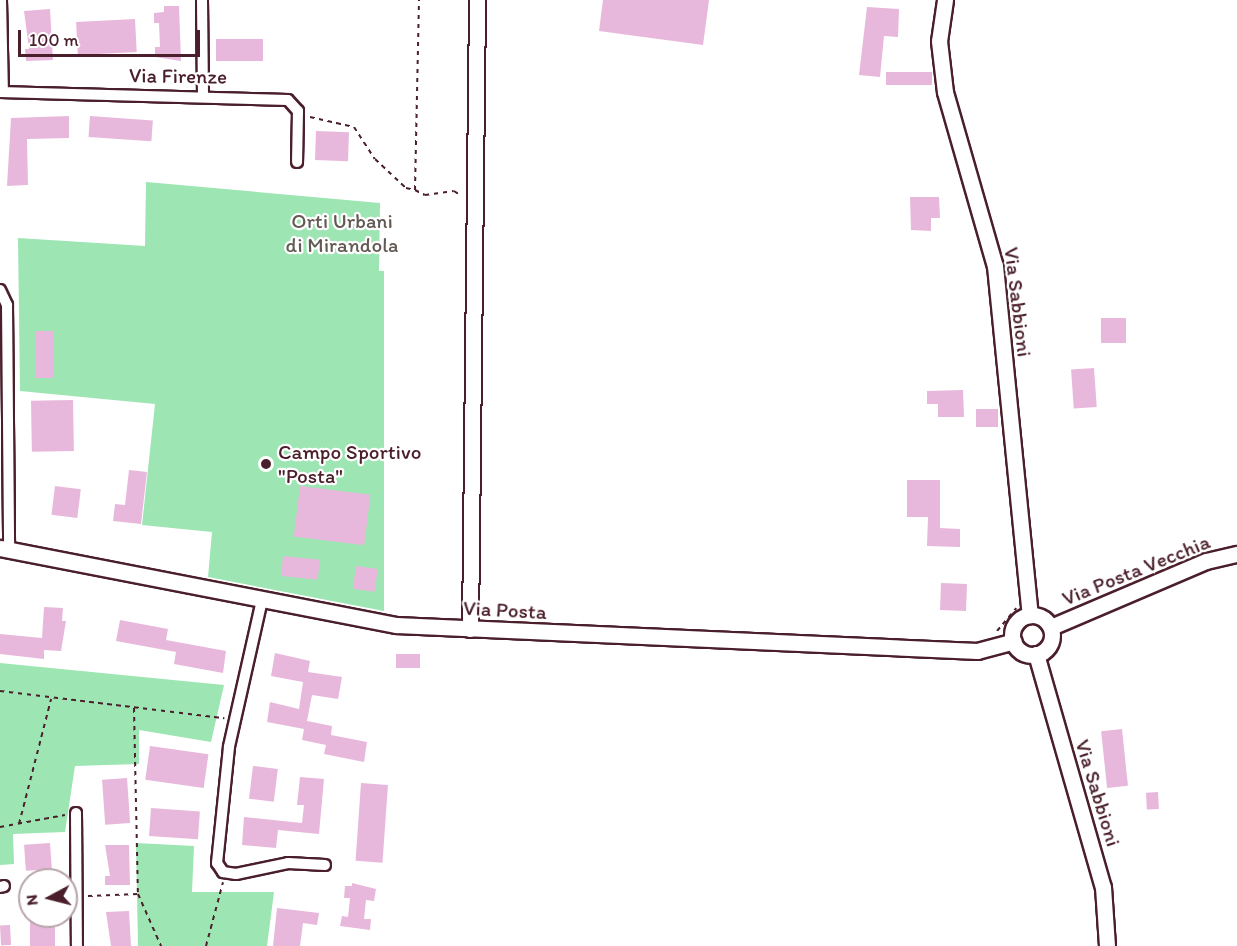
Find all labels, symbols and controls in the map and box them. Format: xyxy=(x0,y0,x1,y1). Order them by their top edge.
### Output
scale bar xyxy=(21,18,202,56)
text: 100 m xyxy=(29,29,79,51)
street label: Via Firenze xyxy=(129,63,227,89)
park label: Orti Urbani di Mirandola xyxy=(286,208,398,258)
street label: Via Sabbioni xyxy=(999,246,1037,358)
place label: Campo Sportivo "Posta" xyxy=(278,439,421,489)
marker: Campo Sportivo "Posta" xyxy=(259,457,273,471)
street label: Via Posta Vecchia xyxy=(1059,529,1213,611)
street label: Via Posta xyxy=(463,595,547,625)
street label: Via Sabbioni xyxy=(1070,736,1126,850)
north arrow xyxy=(18,868,78,928)
text: N xyxy=(22,893,42,907)

